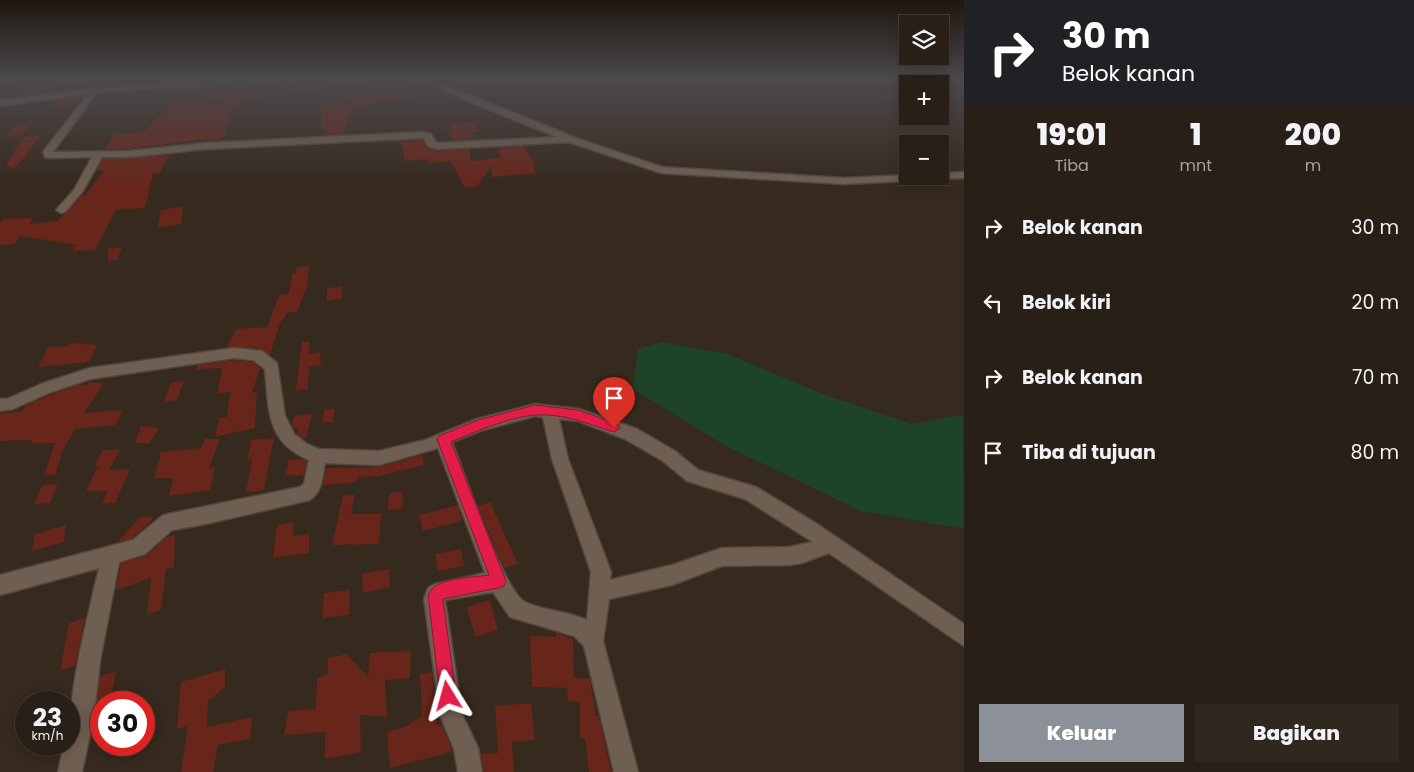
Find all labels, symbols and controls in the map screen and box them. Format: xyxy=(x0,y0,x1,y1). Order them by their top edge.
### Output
text: 30 m xyxy=(1062,11,1150,60)
map controls xyxy=(899,15,949,185)
button: layers xyxy=(899,15,949,65)
icon: right xyxy=(979,20,1044,85)
text: Belok kanan xyxy=(1062,58,1195,89)
button: + xyxy=(899,75,949,125)
text: 19:01 xyxy=(1037,113,1107,156)
text: 1 xyxy=(1190,113,1202,156)
text: 200 xyxy=(1285,113,1341,156)
button: − xyxy=(899,135,949,185)
text: Tiba xyxy=(1055,154,1089,177)
text: mnt xyxy=(1180,154,1212,177)
text: m xyxy=(1305,154,1321,177)
icon: right xyxy=(979,214,1007,242)
text: Belok kanan xyxy=(1022,214,1143,241)
text: 30 m xyxy=(1351,214,1399,241)
icon: left xyxy=(979,289,1007,317)
text: Belok kiri xyxy=(1022,289,1111,316)
text: 20 m xyxy=(1351,289,1399,316)
icon: right xyxy=(979,364,1007,392)
text: Belok kanan xyxy=(1022,364,1143,391)
text: 70 m xyxy=(1352,364,1399,391)
pin xyxy=(593,377,635,428)
icon: arrive xyxy=(600,384,628,412)
icon: arrive xyxy=(979,439,1007,467)
text: Tiba di tujuan xyxy=(1022,439,1156,466)
text: 80 m xyxy=(1350,439,1399,466)
position arrow xyxy=(421,669,473,721)
speed limit sign: 30 xyxy=(90,691,155,756)
text: 23 xyxy=(33,700,62,735)
button: Keluar xyxy=(979,704,1184,762)
button: Bagikan xyxy=(1194,704,1399,762)
text: km/h xyxy=(32,727,63,744)

